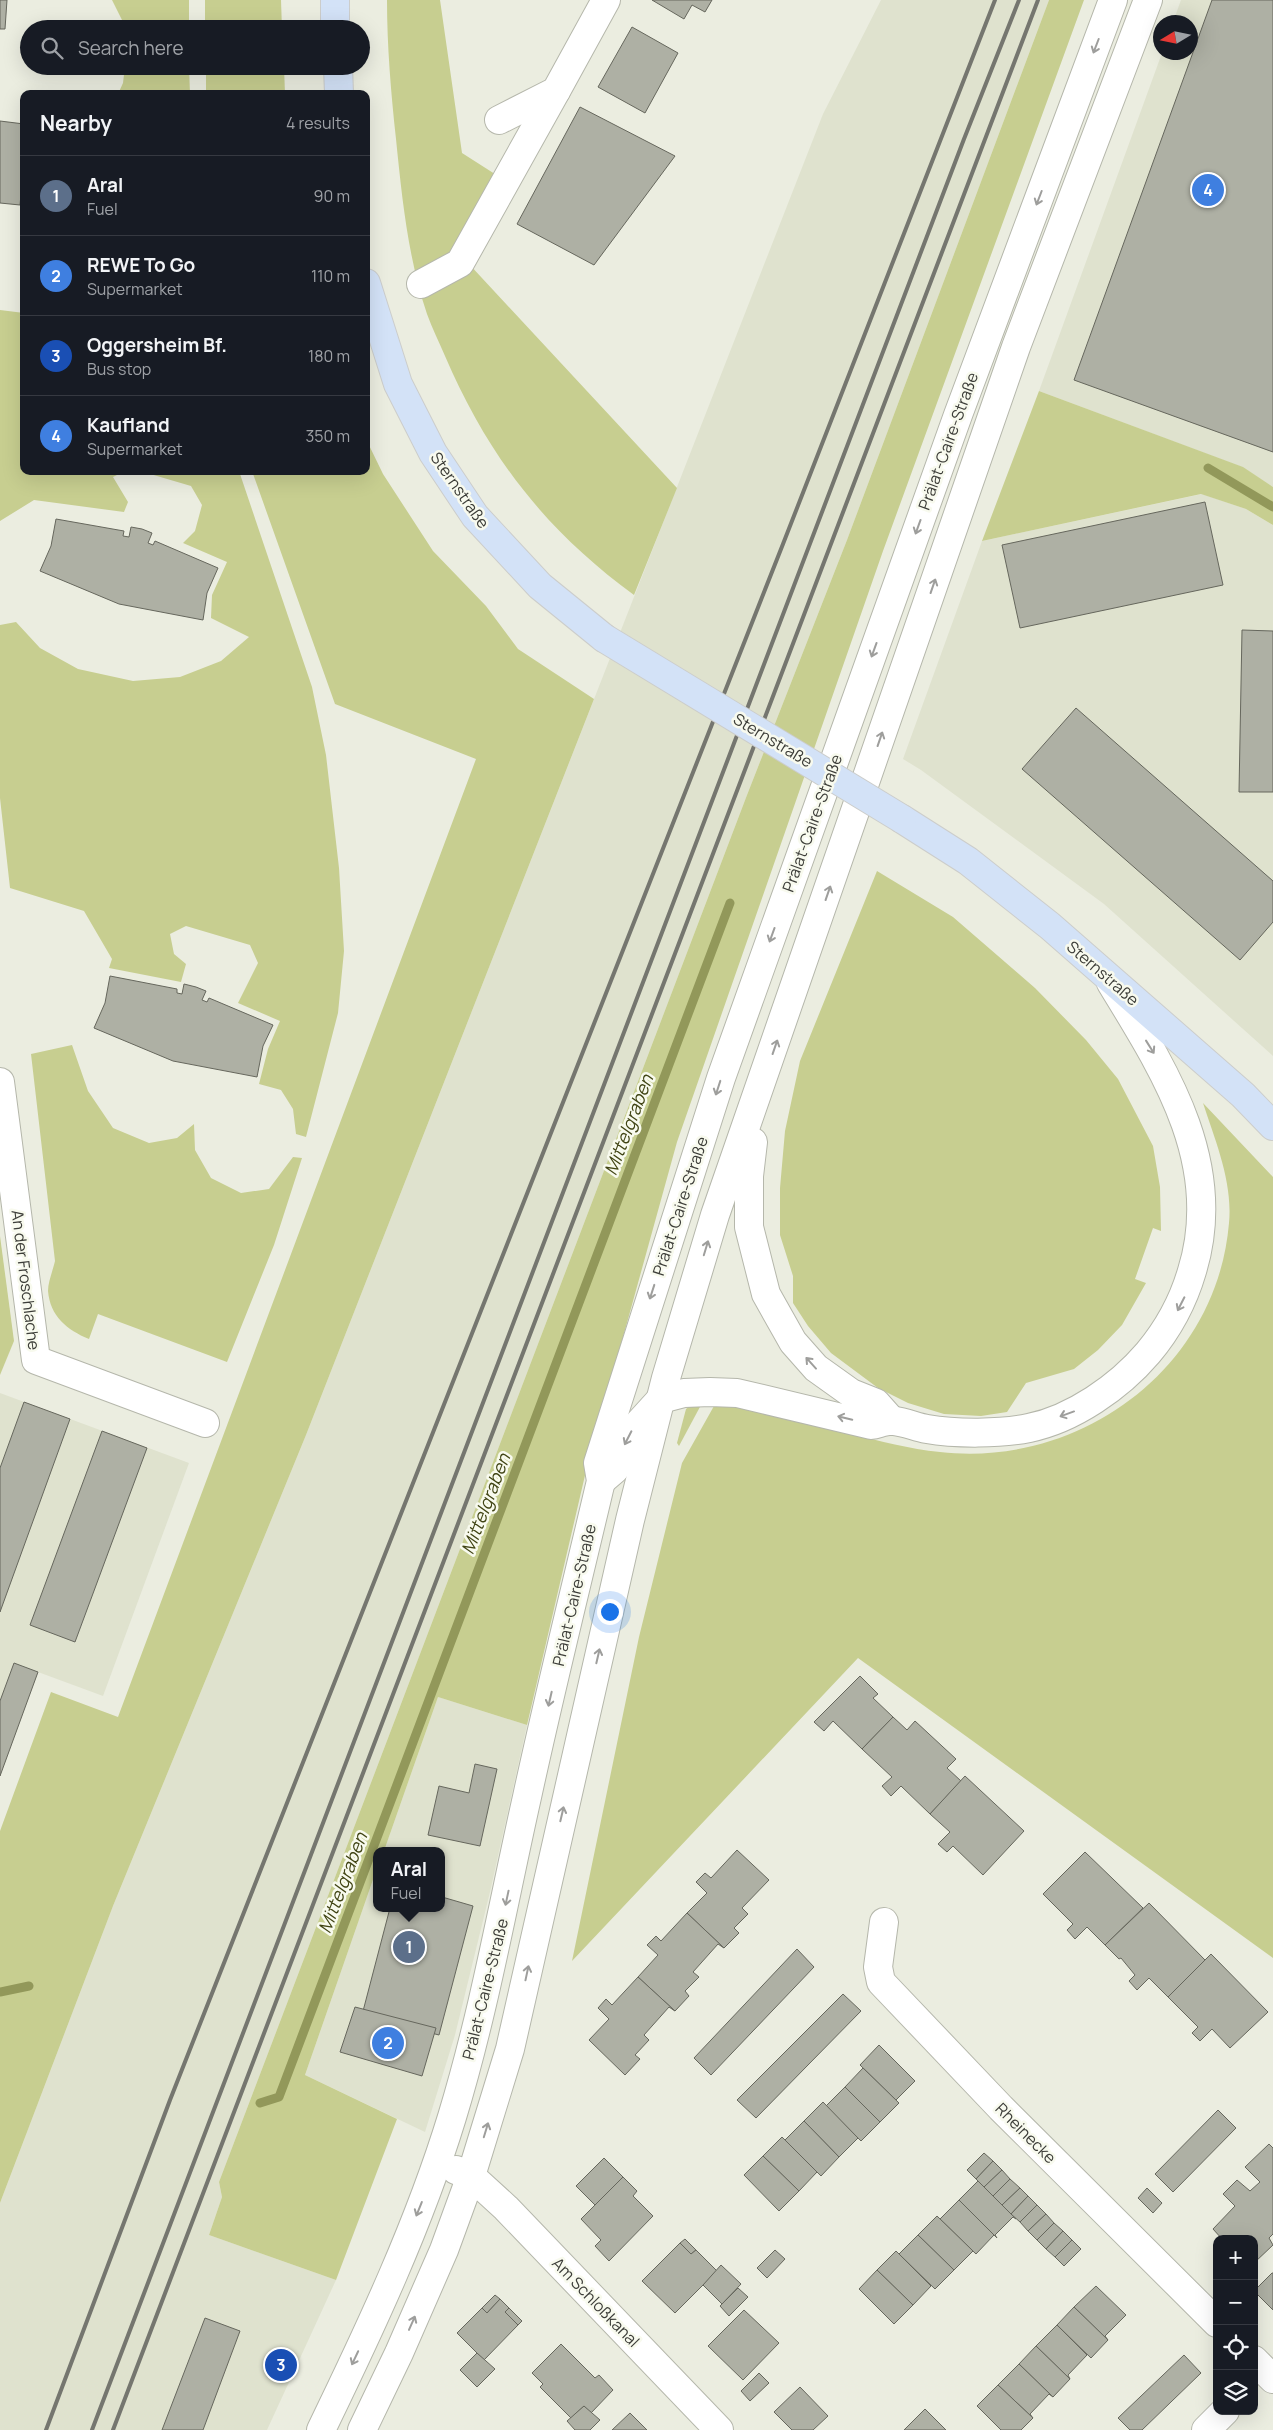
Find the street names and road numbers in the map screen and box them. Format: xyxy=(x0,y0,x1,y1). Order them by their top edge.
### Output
street label: Prälat-Caire-Straße xyxy=(913,369,983,513)
street label: Sternstraße xyxy=(426,447,494,533)
street label: Sternstraße xyxy=(729,708,817,772)
street label: Prälat-Caire-Straße xyxy=(777,751,847,895)
street label: Sternstraße xyxy=(1062,936,1144,1010)
street label: Prälat-Caire-Straße xyxy=(647,1134,713,1278)
street label: An der Froschlache xyxy=(7,1209,45,1351)
street label: Prälat-Caire-Straße xyxy=(547,1522,601,1668)
street label: Prälat-Caire-Straße xyxy=(457,1916,513,2062)
street label: Rheinecke xyxy=(991,2098,1061,2168)
street label: Am Schloßkanal xyxy=(547,2252,645,2352)

